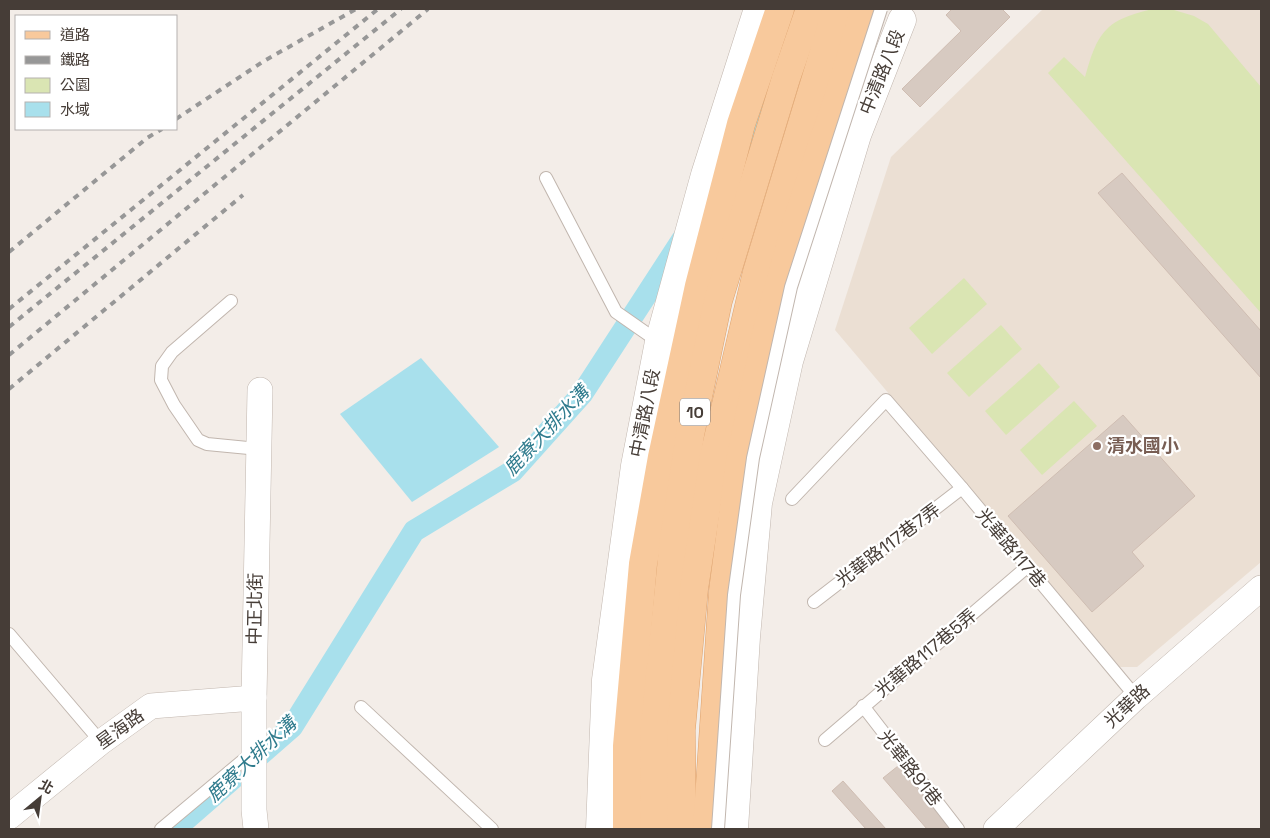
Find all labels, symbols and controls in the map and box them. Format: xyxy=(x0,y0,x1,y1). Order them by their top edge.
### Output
legend xyxy=(15,15,178,130)
text: 道路 xyxy=(60,25,90,44)
street label: 中清路八段 xyxy=(854,26,909,118)
text: 鐵路 xyxy=(60,50,90,69)
text: 公園 xyxy=(60,75,90,94)
text: 水域 xyxy=(60,100,90,119)
street label: 中清路八段 xyxy=(625,367,664,459)
water label: 鹿寮大排水溝 xyxy=(498,378,596,481)
road number: 10 xyxy=(680,398,710,426)
place label: 清水國小 xyxy=(1107,434,1179,457)
marker: 清水國小 xyxy=(1091,440,1103,452)
street label: 光華路117巷7弄 xyxy=(831,498,945,592)
street label: 光華路117巷 xyxy=(971,503,1051,592)
street label: 中正北街 xyxy=(242,573,267,645)
street label: 光華路117巷5弄 xyxy=(870,603,981,702)
street label: 光華路 xyxy=(1099,679,1154,732)
street label: 星海路 xyxy=(91,703,148,754)
water label: 鹿寮大排水溝 xyxy=(201,709,304,807)
street label: 光華路91巷 xyxy=(873,725,947,810)
north arrow xyxy=(15,773,65,823)
text: 北 xyxy=(36,775,57,798)

